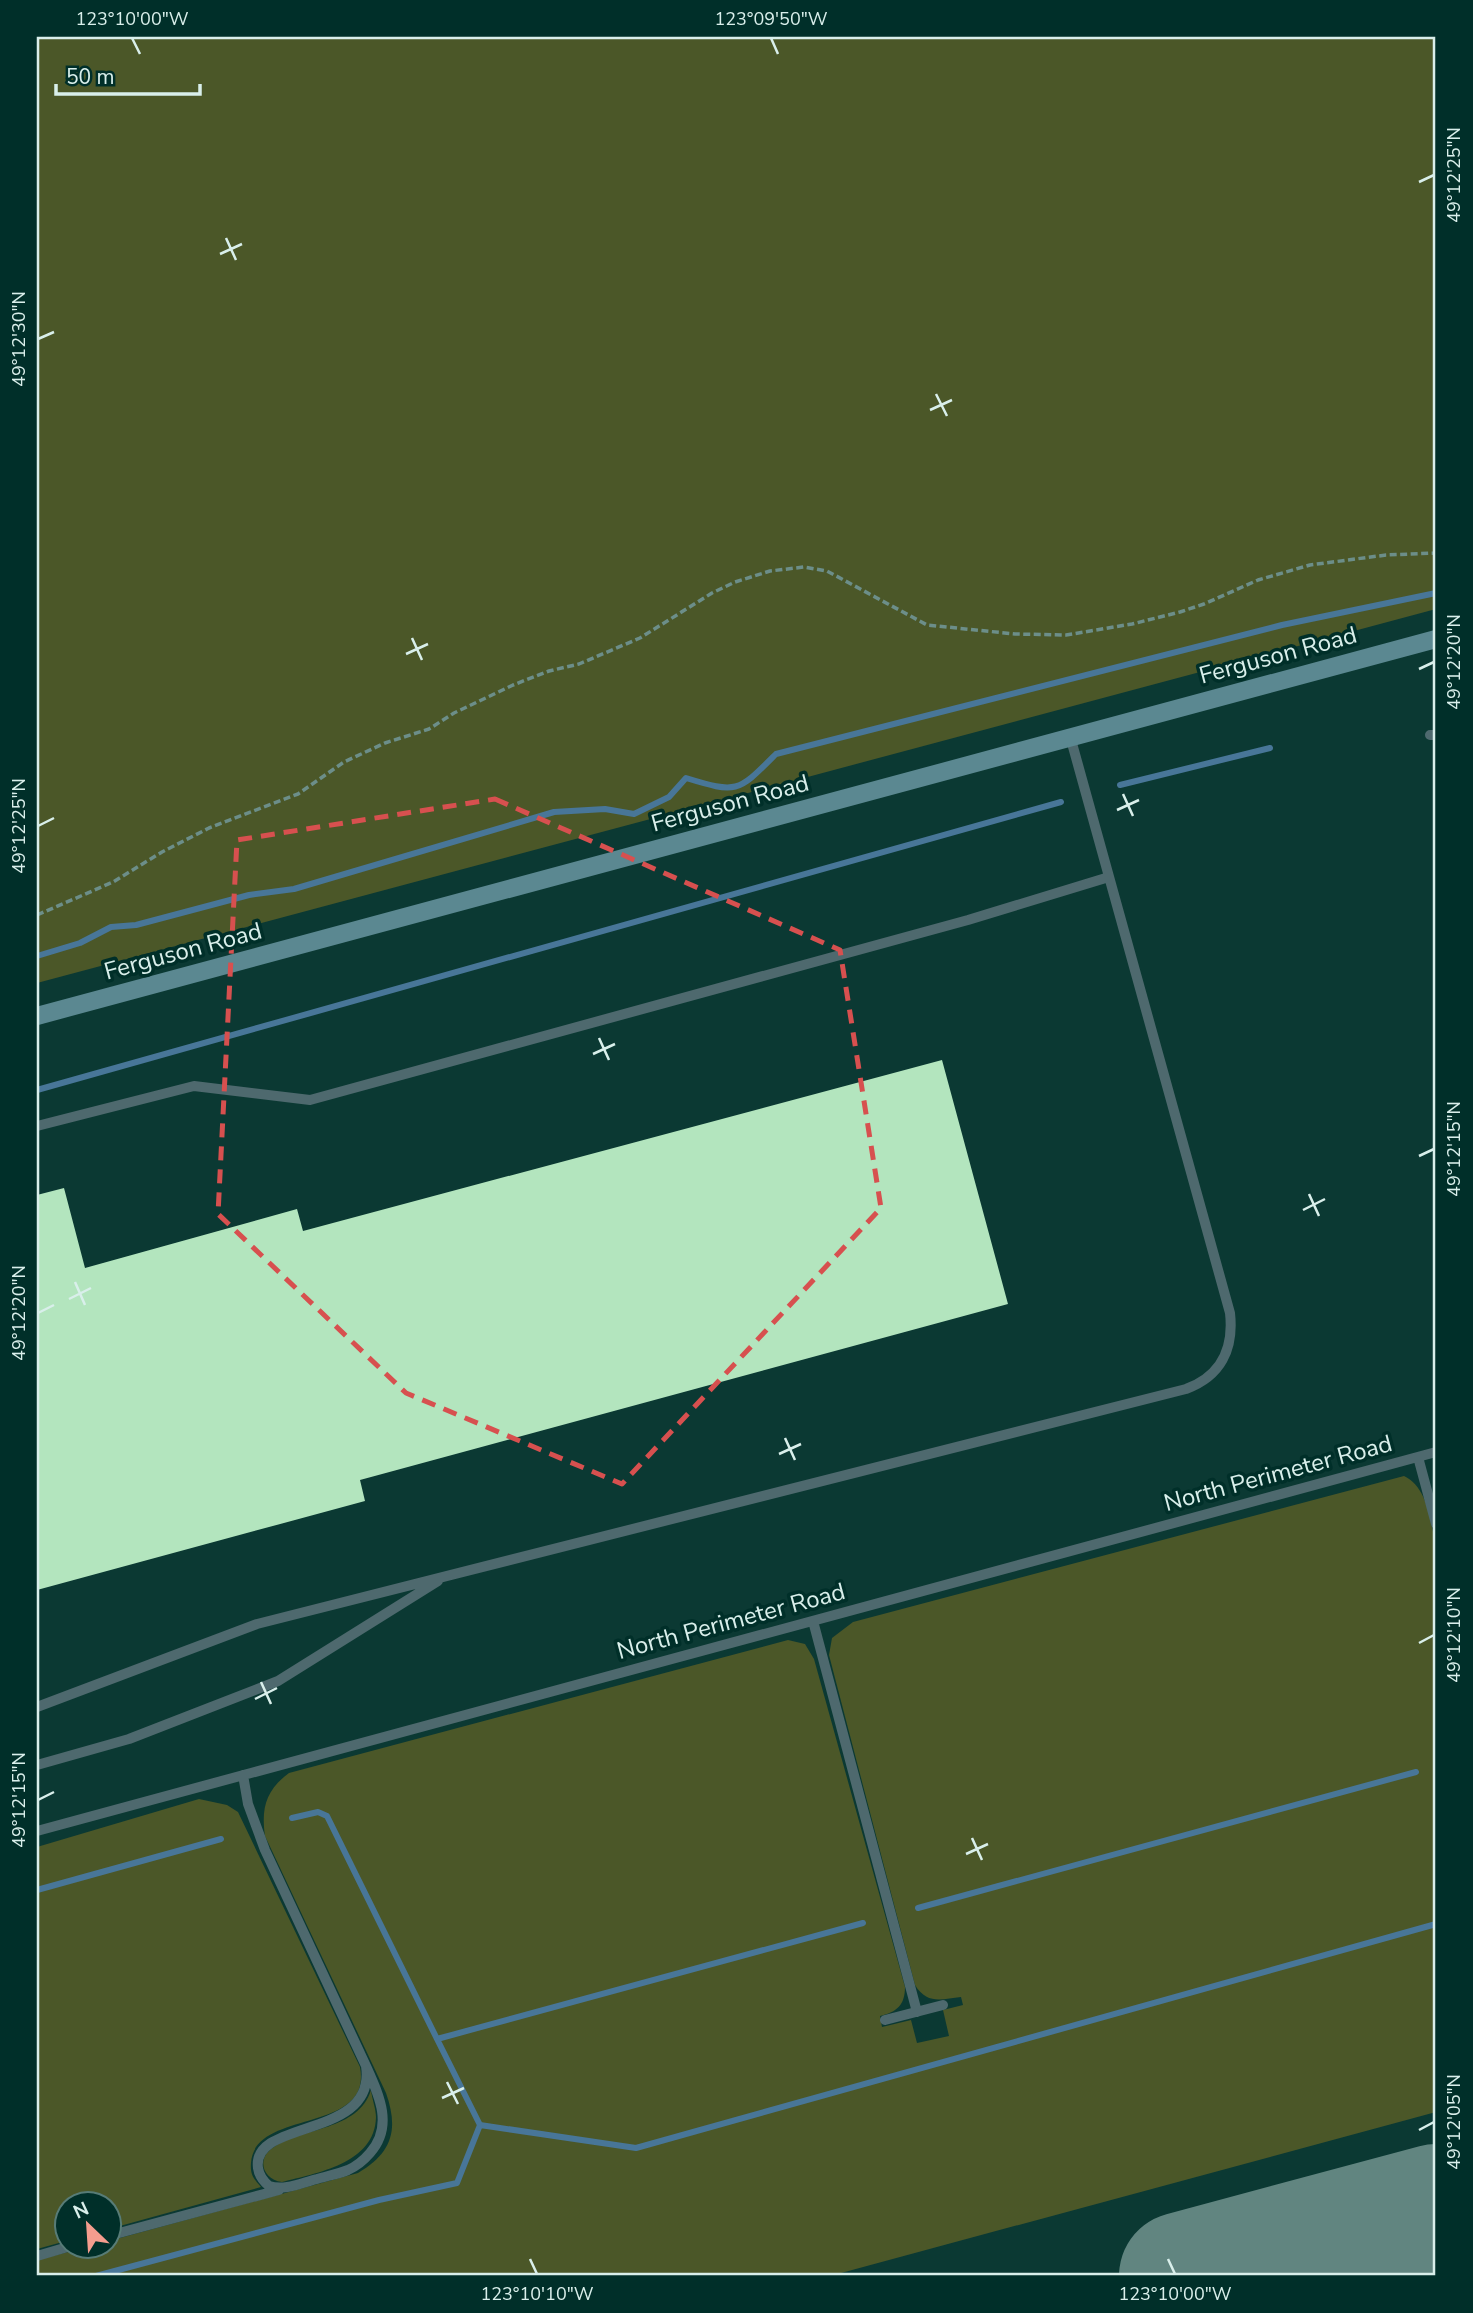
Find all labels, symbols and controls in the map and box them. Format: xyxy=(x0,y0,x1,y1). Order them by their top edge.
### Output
text: 123°10'00"W xyxy=(75,7,189,31)
text: 123°09'50"W xyxy=(714,7,828,31)
scale bar xyxy=(56,52,200,96)
text: 50 m xyxy=(66,63,115,91)
text: 49°12'25"N xyxy=(1442,127,1466,223)
text: 49°12'30"N xyxy=(7,291,31,387)
text: 49°12'20"N xyxy=(1442,614,1466,710)
street label: Ferguson Road xyxy=(1196,619,1360,691)
street label: Ferguson Road xyxy=(648,767,812,839)
text: 49°12'25"N xyxy=(7,778,31,874)
street label: Ferguson Road xyxy=(101,915,265,987)
text: 49°12'15"N xyxy=(1442,1101,1466,1197)
text: 49°12'20"N xyxy=(7,1265,31,1361)
street label: North Perimeter Road xyxy=(1160,1427,1396,1519)
street label: North Perimeter Road xyxy=(613,1575,849,1667)
text: 49°12'10"N xyxy=(1442,1587,1466,1683)
text: 49°12'15"N xyxy=(7,1752,31,1848)
text: 49°12'05"N xyxy=(1442,2074,1466,2170)
north arrow xyxy=(52,2190,122,2260)
text: N xyxy=(69,2196,93,2225)
text: 123°10'10"W xyxy=(480,2282,594,2306)
text: 123°10'00"W xyxy=(1118,2282,1232,2306)

